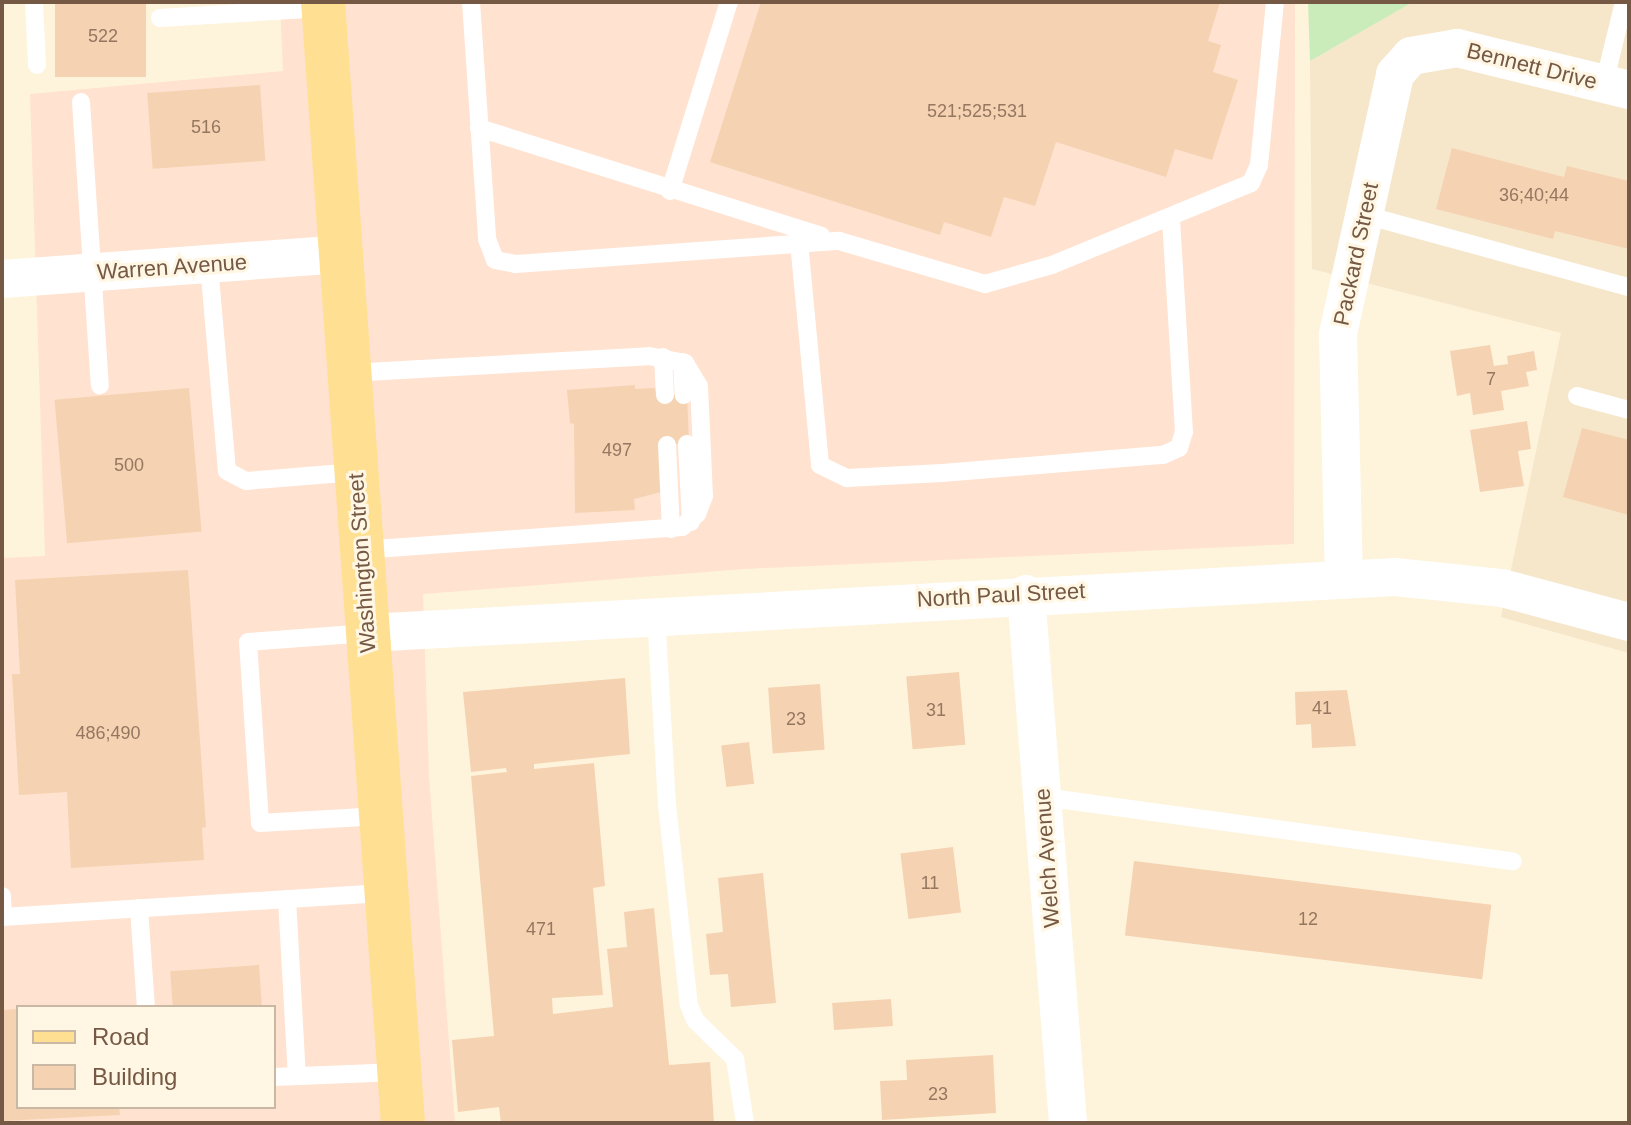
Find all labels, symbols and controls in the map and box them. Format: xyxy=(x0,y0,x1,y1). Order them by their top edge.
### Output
house number: 522 xyxy=(88,25,118,47)
street label: Bennett Drive xyxy=(1464,37,1600,95)
house number: 521;525;531 xyxy=(927,100,1027,122)
house number: 516 xyxy=(191,116,221,138)
street label: Packard Street xyxy=(1328,180,1384,328)
house number: 36;40;44 xyxy=(1499,184,1569,206)
street label: Warren Avenue xyxy=(95,249,249,285)
house number: 7 xyxy=(1486,368,1496,390)
house number: 497 xyxy=(602,439,632,461)
house number: 500 xyxy=(114,454,144,476)
street label: Washington Street xyxy=(343,472,381,654)
street label: North Paul Street xyxy=(916,577,1086,613)
house number: 41 xyxy=(1312,697,1332,719)
house number: 31 xyxy=(926,699,946,721)
house number: 23 xyxy=(786,708,806,730)
house number: 486;490 xyxy=(75,722,141,744)
street label: Welch Avenue xyxy=(1029,787,1065,929)
house number: 11 xyxy=(921,872,939,894)
house number: 12 xyxy=(1298,908,1318,930)
house number: 471 xyxy=(526,918,556,940)
legend xyxy=(16,1005,276,1109)
text: Road xyxy=(92,1023,149,1050)
text: Building xyxy=(92,1063,177,1090)
house number: 23 xyxy=(928,1083,948,1105)

